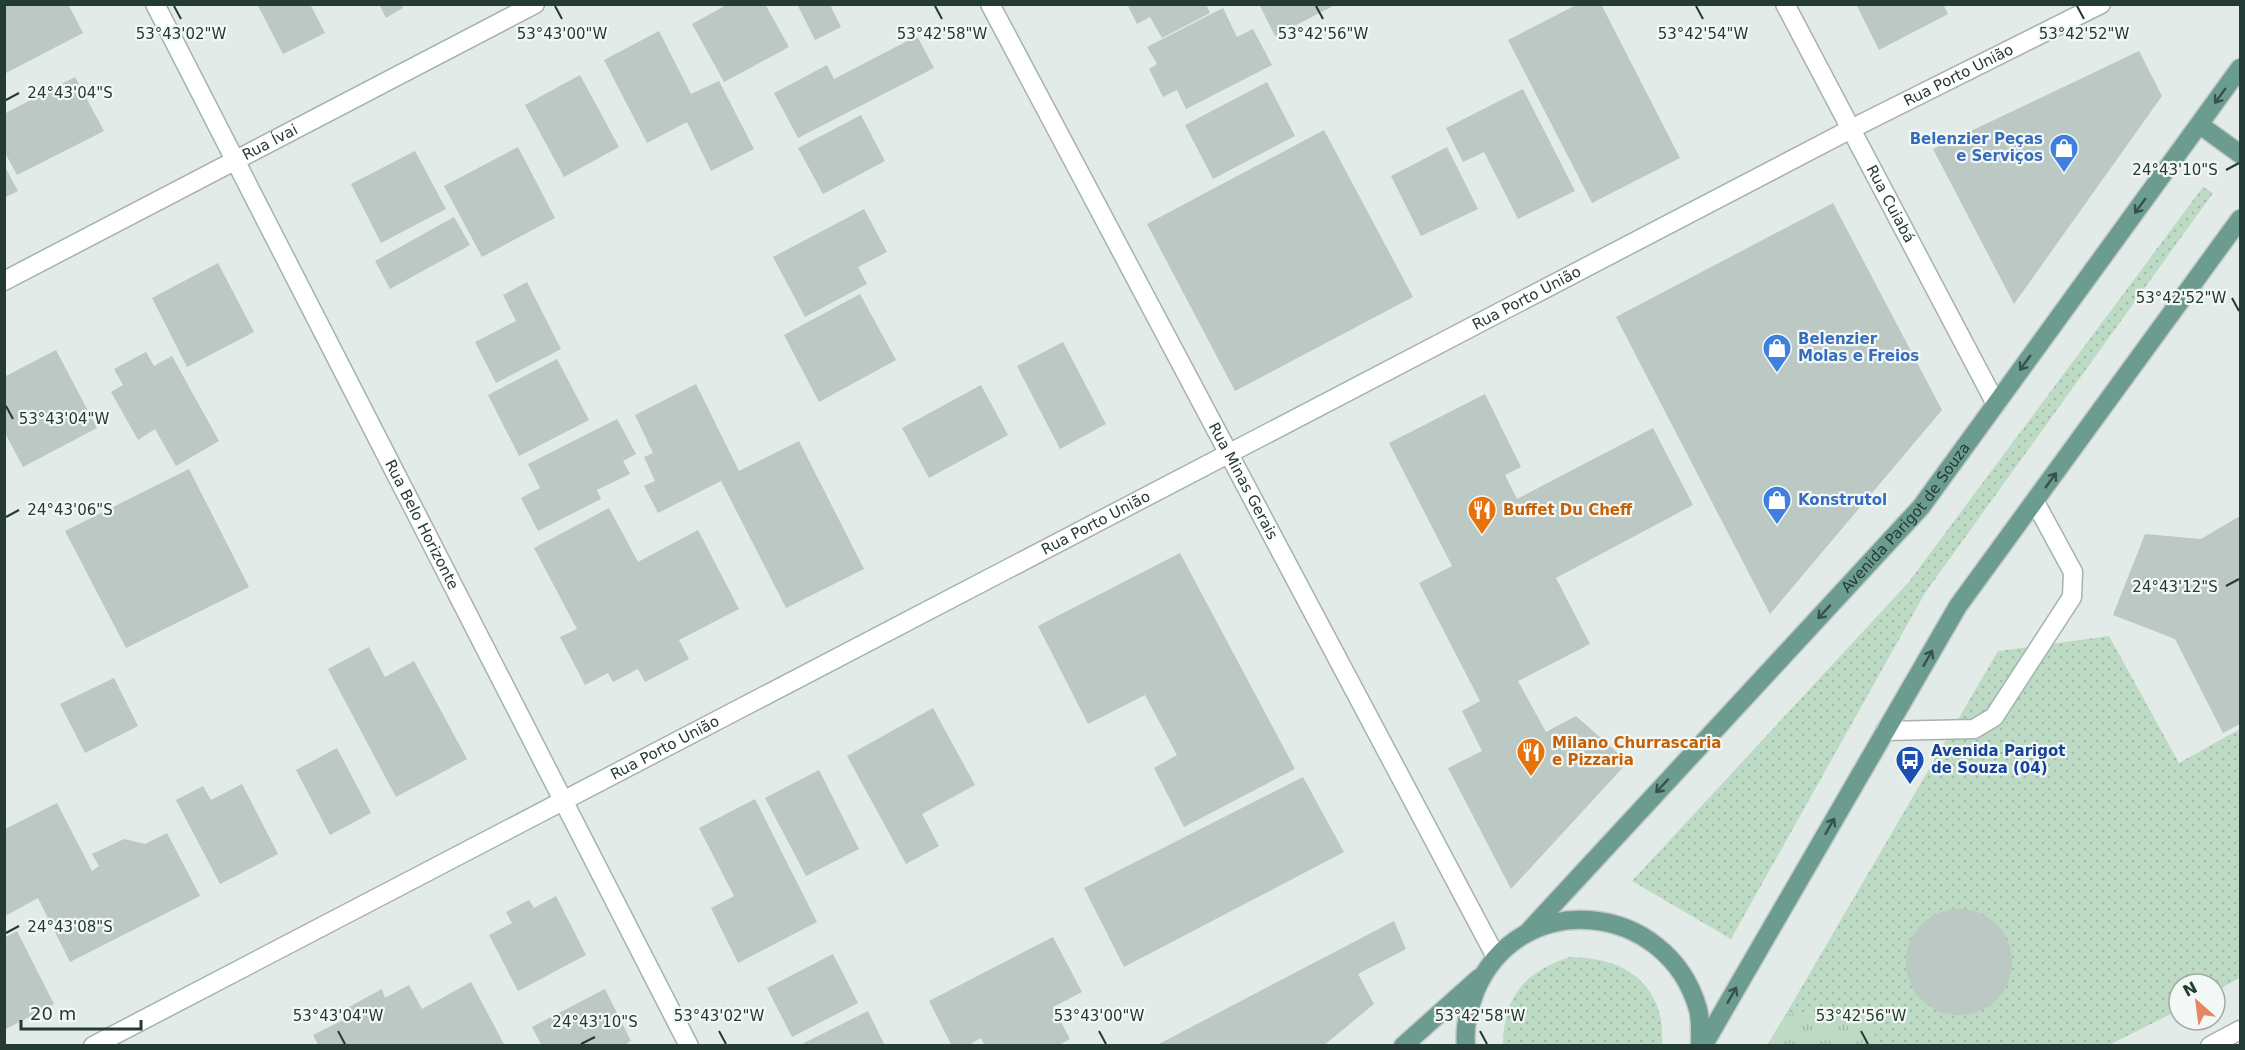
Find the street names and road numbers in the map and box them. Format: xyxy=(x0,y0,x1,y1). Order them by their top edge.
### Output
street label: Rua Porto União xyxy=(1901,40,2016,110)
street label: Rua Ívai xyxy=(239,120,301,164)
street label: Rua Cuiabá xyxy=(1863,162,1918,246)
street label: Rua Porto União xyxy=(1469,262,1584,334)
street label: Rua Minas Gerais xyxy=(1205,419,1282,543)
street label: Avenida Parigot de Souza xyxy=(1837,439,1974,596)
street label: Rua Belo Horizonte xyxy=(381,457,463,593)
street label: Rua Porto União xyxy=(1038,487,1153,559)
street label: Rua Porto União xyxy=(607,712,722,783)

